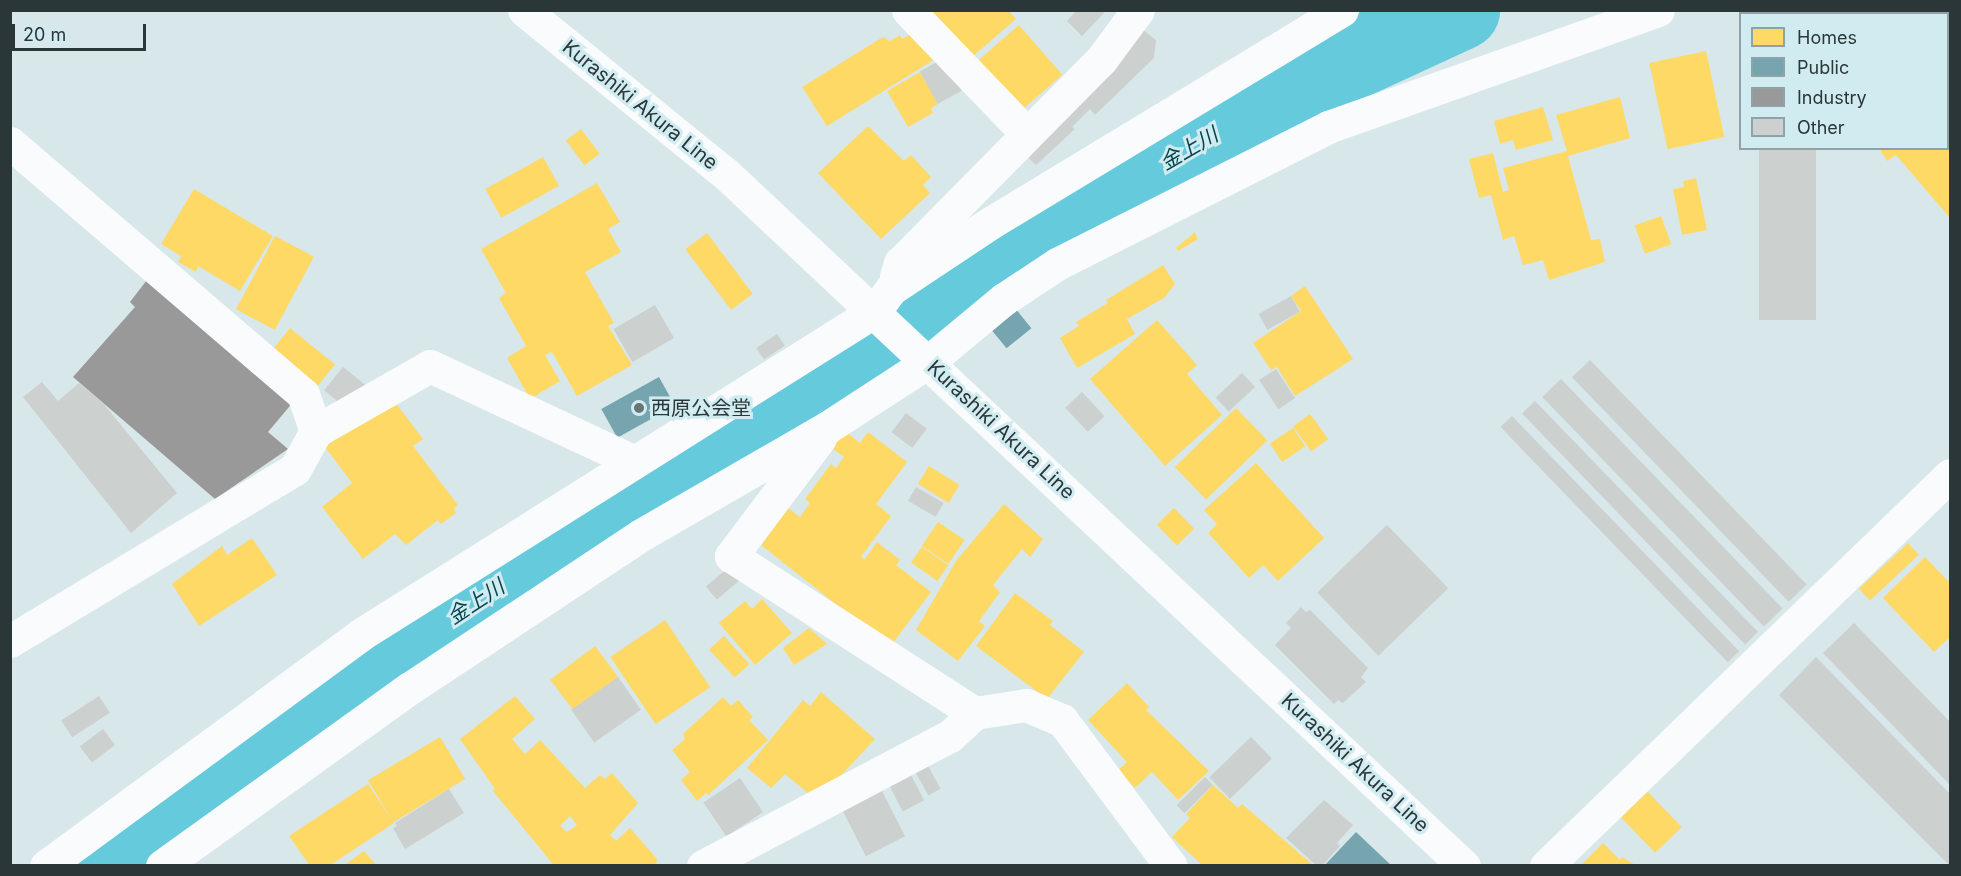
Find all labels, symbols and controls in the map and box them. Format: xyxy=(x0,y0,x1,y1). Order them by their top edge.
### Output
scale bar xyxy=(15,12,148,50)
legend xyxy=(1739,12,1949,150)
text: 20 m xyxy=(23,24,66,45)
text: Homes xyxy=(1797,27,1857,48)
street label: Kurashiki Akura Line xyxy=(558,35,722,175)
text: Public xyxy=(1797,57,1849,78)
text: Industry xyxy=(1797,87,1867,108)
text: Other xyxy=(1797,117,1845,138)
water label: 金上川 xyxy=(1155,122,1223,176)
street label: Kurashiki Akura Line xyxy=(922,356,1080,504)
place label: 西原公会堂 xyxy=(651,396,751,420)
marker: 西原公会堂 xyxy=(632,401,646,415)
water label: 金上川 xyxy=(443,574,509,630)
street label: Kurashiki Akura Line xyxy=(1276,689,1434,837)

